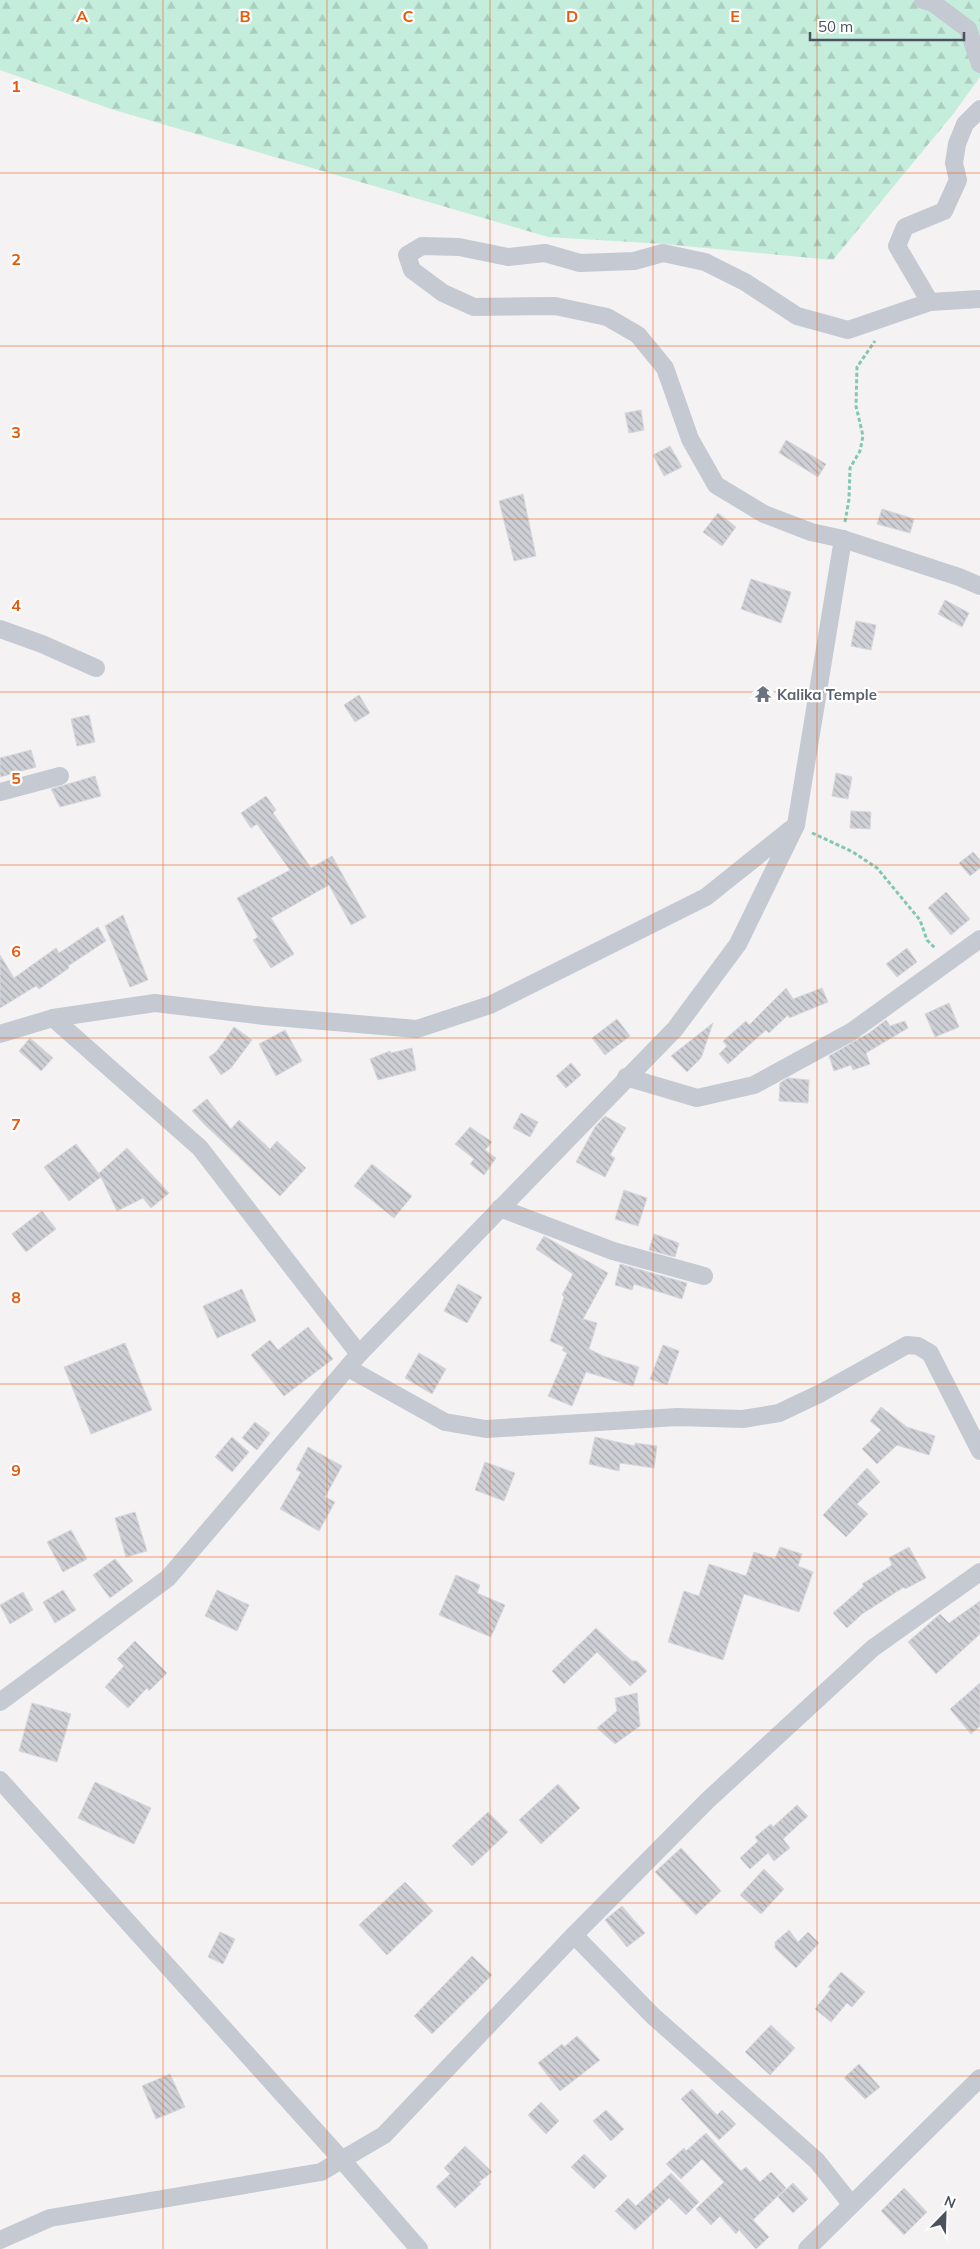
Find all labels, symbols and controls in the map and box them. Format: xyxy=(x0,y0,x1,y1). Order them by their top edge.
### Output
text: A xyxy=(76,6,88,26)
text: B xyxy=(239,6,251,26)
text: C xyxy=(403,6,414,26)
text: D xyxy=(566,6,578,26)
text: E xyxy=(730,6,740,26)
scale bar xyxy=(810,10,964,42)
text: 50 m xyxy=(818,17,853,36)
text: 1 xyxy=(11,76,21,96)
text: 2 xyxy=(11,249,21,269)
text: 3 xyxy=(11,422,21,442)
text: 4 xyxy=(11,595,21,615)
temple icon: Kalika Temple xyxy=(753,684,773,704)
place label: Kalika Temple xyxy=(777,685,877,704)
text: 5 xyxy=(11,768,21,788)
text: 6 xyxy=(11,941,21,961)
text: 7 xyxy=(11,1114,21,1134)
text: 8 xyxy=(11,1287,21,1307)
text: 9 xyxy=(11,1460,21,1480)
north arrow xyxy=(920,2189,970,2239)
text: N xyxy=(942,2192,958,2212)

